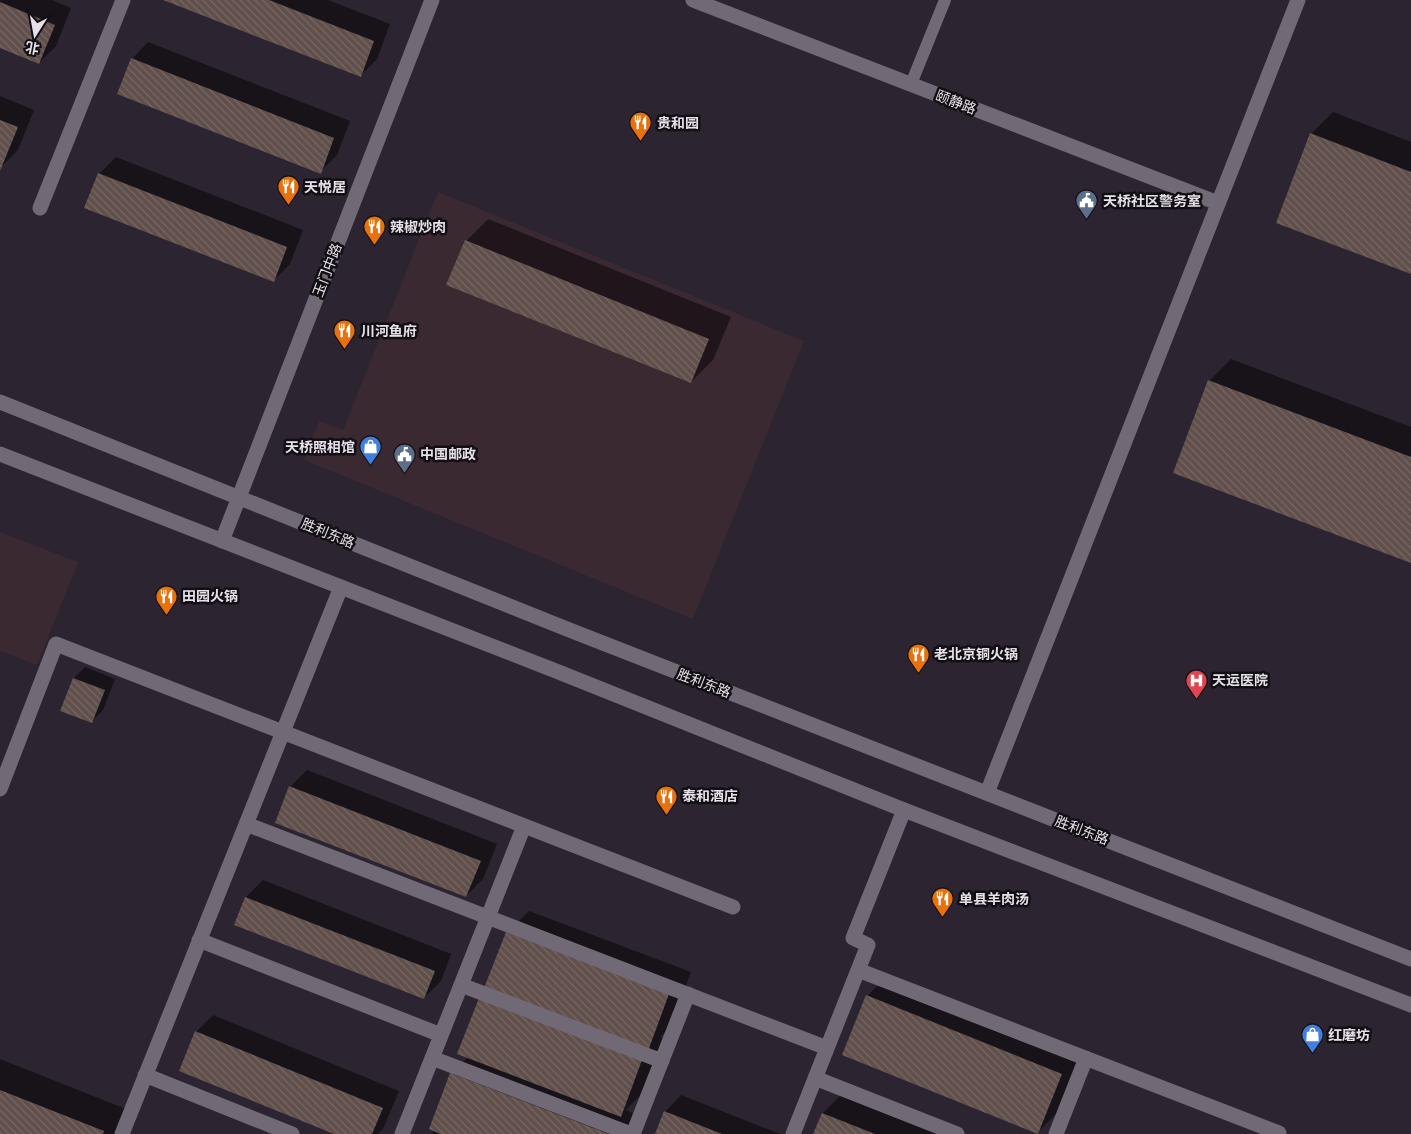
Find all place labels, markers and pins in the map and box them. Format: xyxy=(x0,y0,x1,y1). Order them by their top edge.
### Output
restaurant icon: 贵和园 xyxy=(629,111,653,142)
place label: 贵和园 xyxy=(657,114,699,132)
restaurant icon: 天悦居 xyxy=(276,175,300,206)
place label: 天悦居 xyxy=(304,178,346,196)
public building icon: 天桥社区警务室 xyxy=(1075,189,1099,220)
place label: 天桥社区警务室 xyxy=(1103,192,1201,210)
restaurant icon: 辣椒炒肉 xyxy=(362,215,386,246)
place label: 辣椒炒肉 xyxy=(390,218,446,236)
restaurant icon: 川河鱼府 xyxy=(333,319,357,350)
place label: 川河鱼府 xyxy=(361,322,417,340)
shop icon: 天桥照相馆 xyxy=(359,435,383,466)
place label: 天桥照相馆 xyxy=(285,438,355,456)
public building icon: 中国邮政 xyxy=(392,442,416,473)
place label: 中国邮政 xyxy=(420,445,476,463)
restaurant icon: 田园火锅 xyxy=(154,584,178,615)
place label: 田园火锅 xyxy=(182,587,238,605)
restaurant icon: 老北京铜火锅 xyxy=(906,642,930,673)
place label: 老北京铜火锅 xyxy=(934,645,1018,663)
hospital icon: 天运医院 xyxy=(1184,668,1208,699)
place label: 天运医院 xyxy=(1212,671,1268,689)
restaurant icon: 泰和酒店 xyxy=(654,784,678,815)
place label: 泰和酒店 xyxy=(682,787,738,805)
restaurant icon: 单县羊肉汤 xyxy=(931,887,955,918)
place label: 单县羊肉汤 xyxy=(959,890,1029,908)
shop icon: 红磨坊 xyxy=(1300,1023,1324,1054)
place label: 红磨坊 xyxy=(1328,1026,1370,1044)

